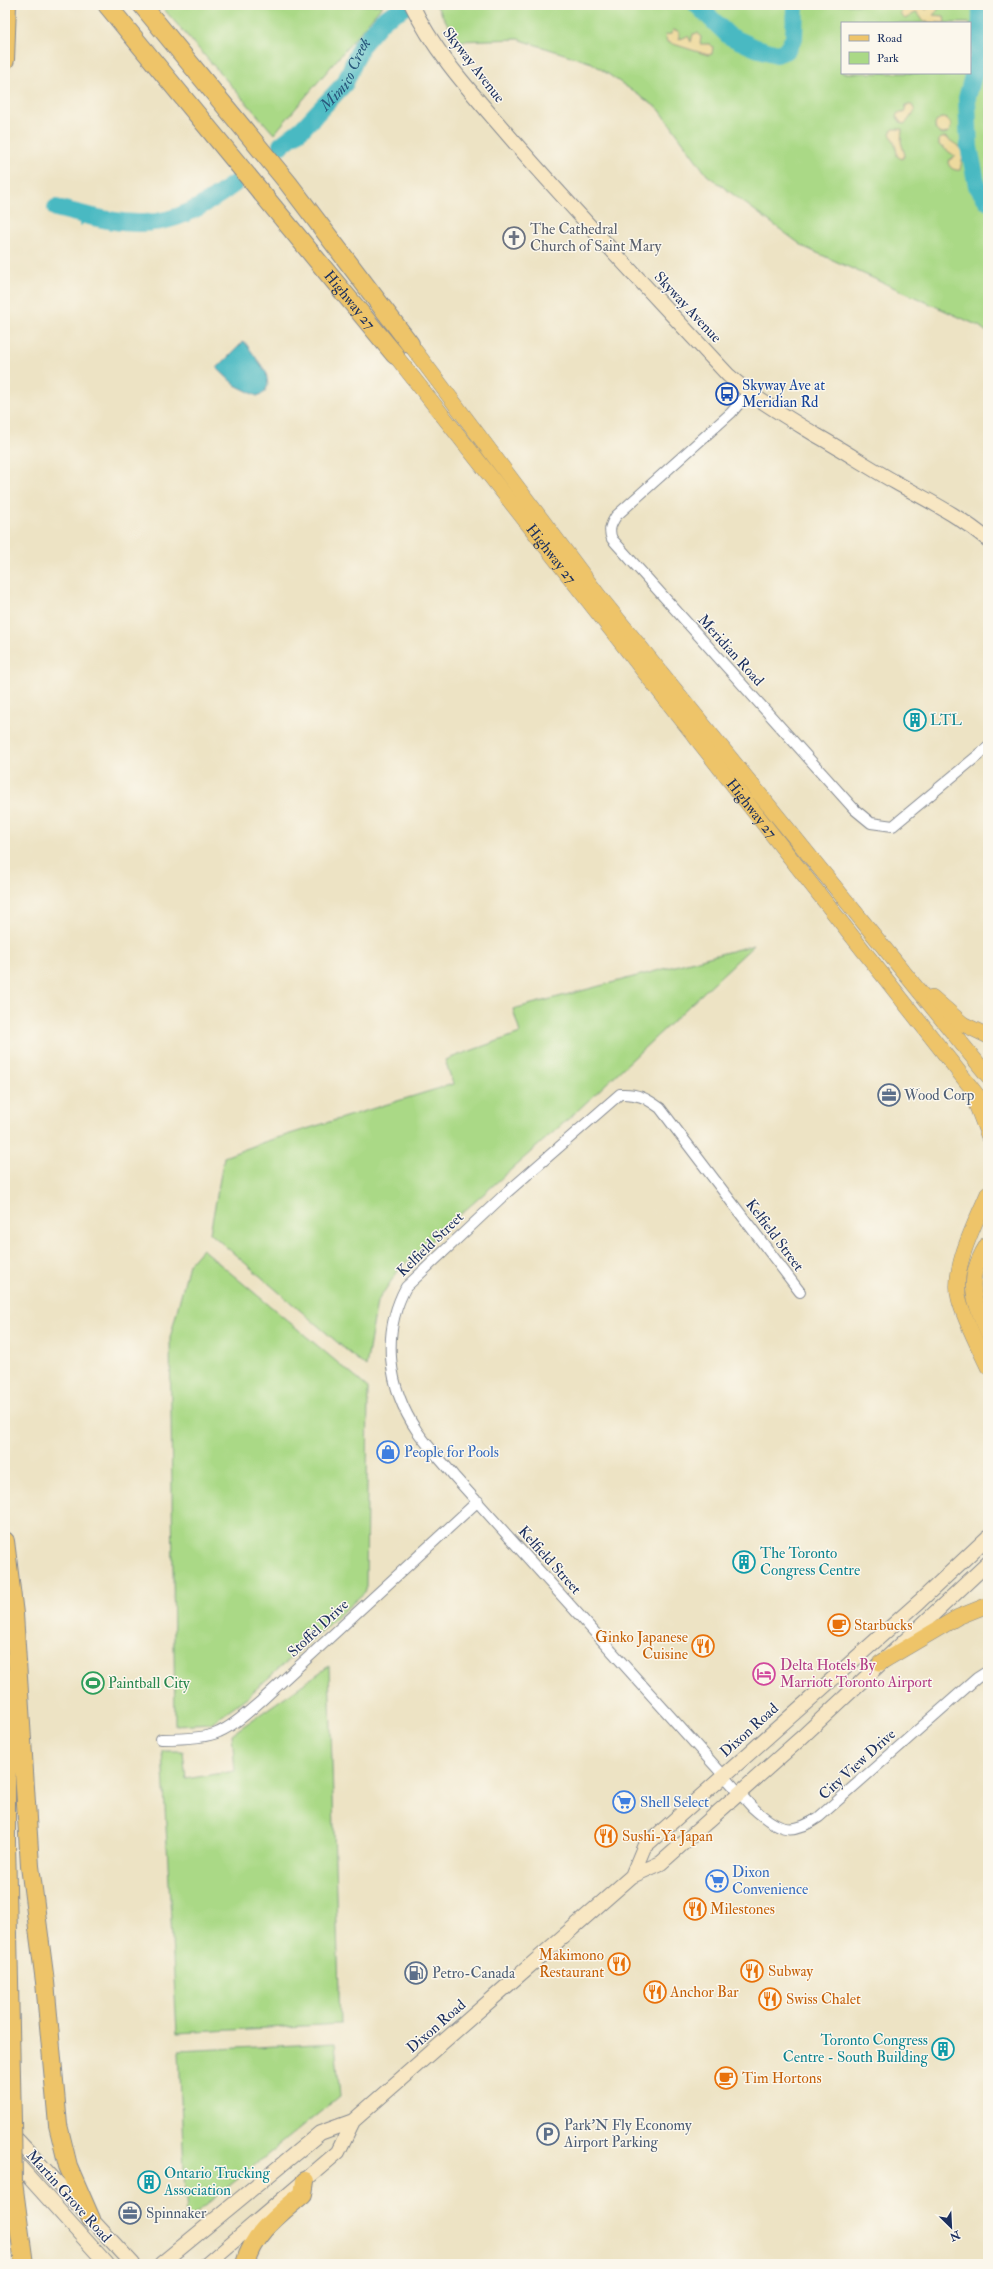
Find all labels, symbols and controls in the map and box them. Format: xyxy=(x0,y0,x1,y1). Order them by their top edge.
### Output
legend xyxy=(841,22,971,74)
street label: Skyway Avenue xyxy=(438,24,509,107)
text: Road xyxy=(877,31,902,46)
water label: Mimico Creek xyxy=(315,33,375,116)
text: Park xyxy=(877,51,899,66)
place label: The Cathedral Church of Saint Mary xyxy=(530,220,662,256)
church icon: The Cathedral Church of Saint Mary xyxy=(501,225,527,251)
street label: Highway 27 xyxy=(319,267,379,334)
street label: Skyway Avenue xyxy=(650,268,725,347)
place label: Skyway Ave at Meridian Rd xyxy=(742,376,825,412)
bus stop icon: Skyway Ave at Meridian Rd xyxy=(714,381,740,407)
street label: Highway 27 xyxy=(522,520,580,588)
street label: Meridian Road xyxy=(694,611,768,691)
building icon: LTL xyxy=(902,707,928,733)
place label: LTL xyxy=(930,711,962,730)
street label: Highway 27 xyxy=(722,775,781,843)
office icon: Wood Corp xyxy=(876,1082,902,1108)
place label: Wood Corp xyxy=(903,1086,975,1106)
street label: Kelfield Street xyxy=(741,1195,808,1275)
street label: Kelfield Street xyxy=(393,1208,468,1281)
shop icon: People for Pools xyxy=(375,1439,401,1465)
place label: People for Pools xyxy=(404,1443,499,1463)
street label: Kelfield Street xyxy=(514,1522,585,1599)
place label: The Toronto Congress Centre xyxy=(760,1544,860,1580)
building icon: The Toronto Congress Centre xyxy=(731,1549,757,1575)
street label: Stoffel Drive xyxy=(284,1595,353,1661)
cafe icon: Starbucks xyxy=(826,1612,852,1638)
place label: Starbucks xyxy=(854,1616,912,1635)
place label: Ginko Japanese Cuisine xyxy=(595,1628,688,1664)
restaurant icon: Ginko Japanese Cuisine xyxy=(690,1633,716,1659)
place label: Delta Hotels By Marriott Toronto Airport xyxy=(780,1656,932,1693)
hotel icon: Delta Hotels By Marriott Toronto Airport xyxy=(751,1661,777,1687)
sports icon: Paintball City xyxy=(80,1670,106,1696)
place label: Paintball City xyxy=(108,1674,190,1693)
street label: Dixon Road xyxy=(716,1699,783,1762)
street label: City View Drive xyxy=(815,1725,900,1804)
supermarket icon: Shell Select xyxy=(611,1789,637,1815)
place label: Shell Select xyxy=(640,1793,709,1812)
restaurant icon: Sushi-Ya Japan xyxy=(593,1823,619,1849)
place label: Sushi-Ya Japan xyxy=(622,1827,713,1847)
place label: Dixon Convenience xyxy=(732,1863,808,1899)
supermarket icon: Dixon Convenience xyxy=(704,1868,730,1894)
restaurant icon: Milestones xyxy=(682,1896,708,1922)
place label: Milestones xyxy=(710,1900,775,1919)
place label: Makimono Restaurant xyxy=(539,1946,604,1982)
restaurant icon: Makimono Restaurant xyxy=(606,1951,632,1977)
restaurant icon: Subway xyxy=(739,1958,765,1984)
fuel station icon: Petro-Canada xyxy=(403,1960,429,1986)
place label: Subway xyxy=(768,1962,813,1981)
place label: Petro-Canada xyxy=(432,1964,516,1983)
restaurant icon: Anchor Bar xyxy=(642,1979,668,2005)
place label: Anchor Bar xyxy=(669,1983,739,2002)
restaurant icon: Swiss Chalet xyxy=(757,1986,783,2012)
place label: Swiss Chalet xyxy=(786,1990,861,2009)
street label: Dixon Road xyxy=(403,1995,470,2057)
place label: Toronto Congress Centre - South Building xyxy=(783,2031,929,2067)
building icon: Toronto Congress Centre - South Building xyxy=(930,2036,956,2062)
cafe icon: Tim Hortons xyxy=(713,2065,739,2091)
place label: Tim Hortons xyxy=(742,2069,822,2088)
place label: Park'N Fly Economy Airport Parking xyxy=(563,2116,692,2153)
parking icon: Park'N Fly Economy Airport Parking xyxy=(535,2121,561,2147)
street label: Martin Grove Road xyxy=(22,2146,116,2247)
place label: Ontario Trucking Association xyxy=(163,2164,271,2200)
building icon: Ontario Trucking Association xyxy=(136,2169,162,2195)
office icon: Spinnaker xyxy=(117,2200,143,2226)
place label: Spinnaker xyxy=(146,2204,207,2224)
north arrow xyxy=(931,2207,971,2247)
text: N xyxy=(947,2227,963,2244)

